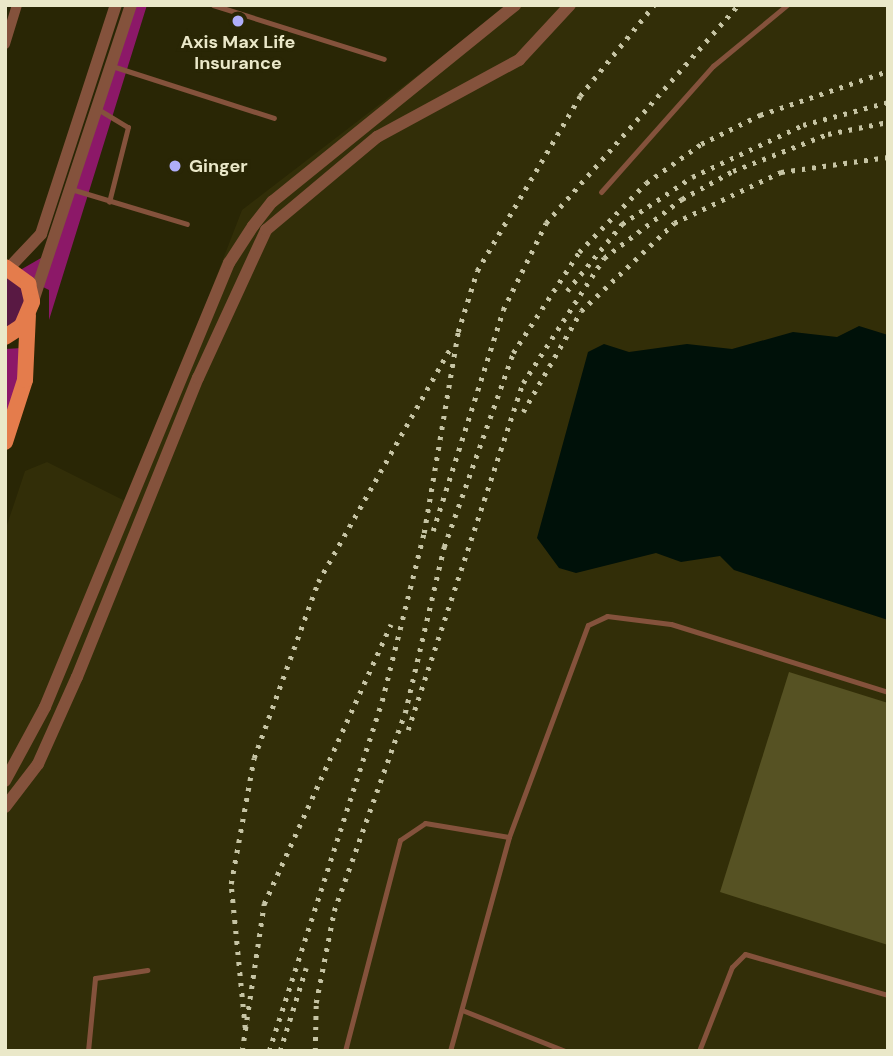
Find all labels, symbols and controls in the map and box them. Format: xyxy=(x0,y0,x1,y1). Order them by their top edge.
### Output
marker: Axis Max Life Insurance xyxy=(230,13,246,29)
place label: Axis Max Life Insurance xyxy=(181,32,295,74)
place label: Ginger xyxy=(189,155,248,177)
marker: Ginger xyxy=(167,158,183,174)

